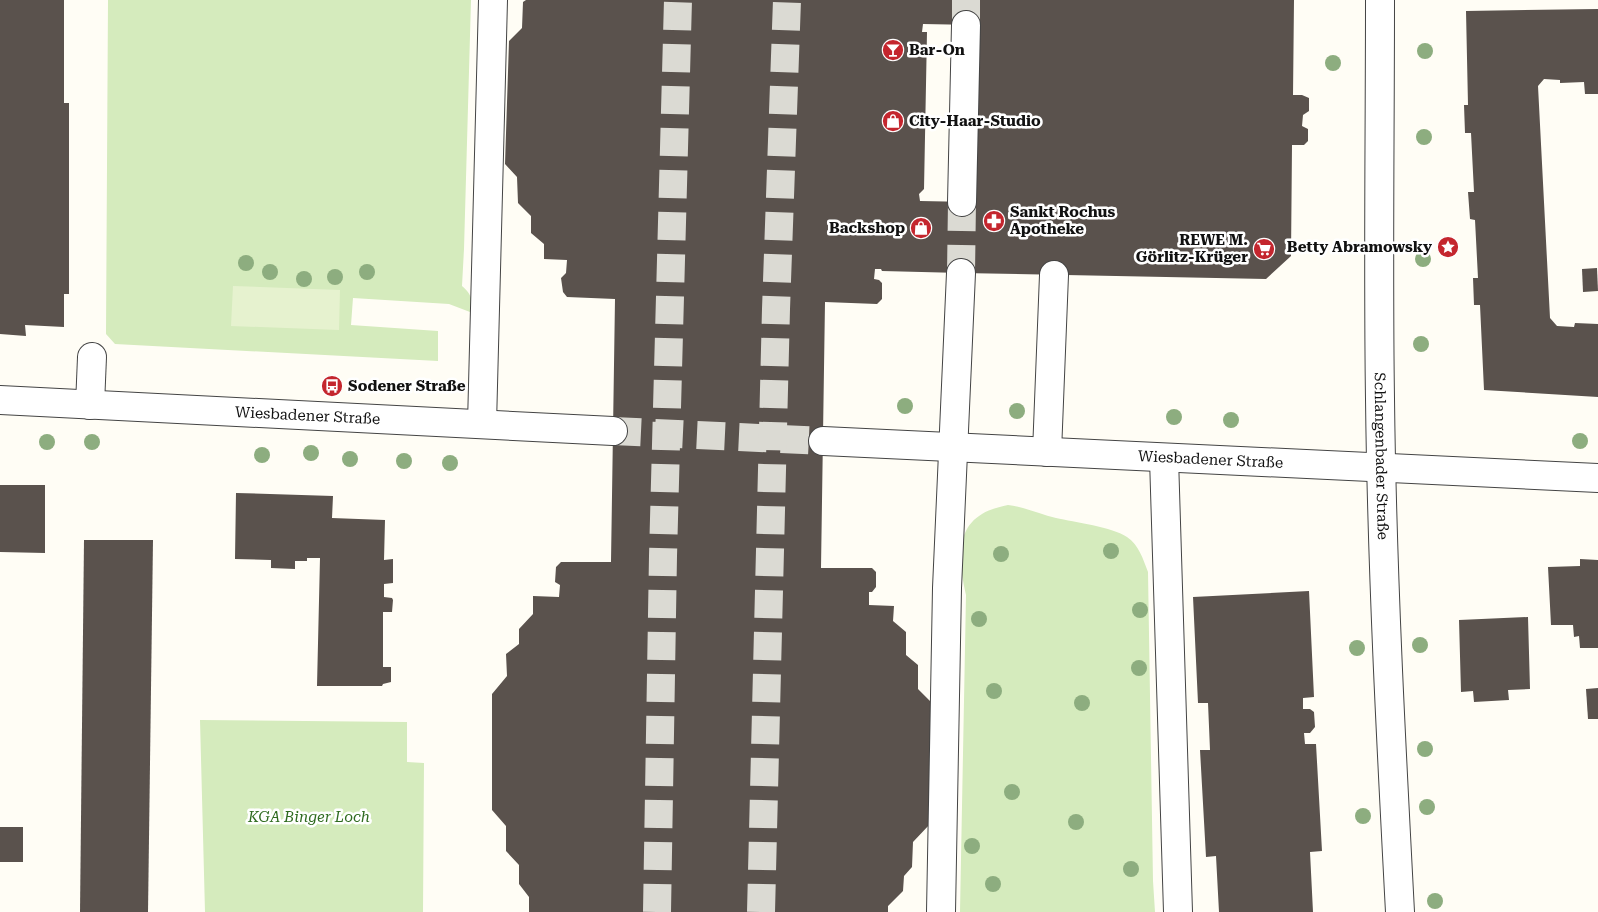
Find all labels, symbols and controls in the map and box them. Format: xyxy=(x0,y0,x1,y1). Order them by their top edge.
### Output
bar icon: Bar-On xyxy=(881,38,905,62)
place label: Bar-On xyxy=(909,41,965,59)
shop icon: City-Haar-Studio xyxy=(881,109,905,133)
place label: City-Haar-Studio xyxy=(909,112,1041,130)
place label: Sankt Rochus Apotheke xyxy=(1010,203,1116,238)
pharmacy icon: Sankt Rochus Apotheke xyxy=(982,209,1006,233)
shop icon: Backshop xyxy=(909,216,933,240)
place label: Backshop xyxy=(829,219,905,237)
place label: REWE M. Görlitz-Krüger xyxy=(1136,231,1248,266)
place icon: Betty Abramowsky xyxy=(1436,235,1460,259)
supermarket icon: REWE M. Görlitz-Krüger xyxy=(1252,237,1276,261)
place label: Betty Abramowsky xyxy=(1287,238,1432,256)
street label: Schlangenbader Straße xyxy=(1371,372,1392,540)
bus stop icon: Sodener Straße xyxy=(320,374,344,398)
place label: Sodener Straße xyxy=(348,377,466,395)
street label: Wiesbadener Straße xyxy=(235,403,381,428)
street label: Wiesbadener Straße xyxy=(1138,447,1284,472)
park label: KGA Binger Loch xyxy=(247,808,370,826)

